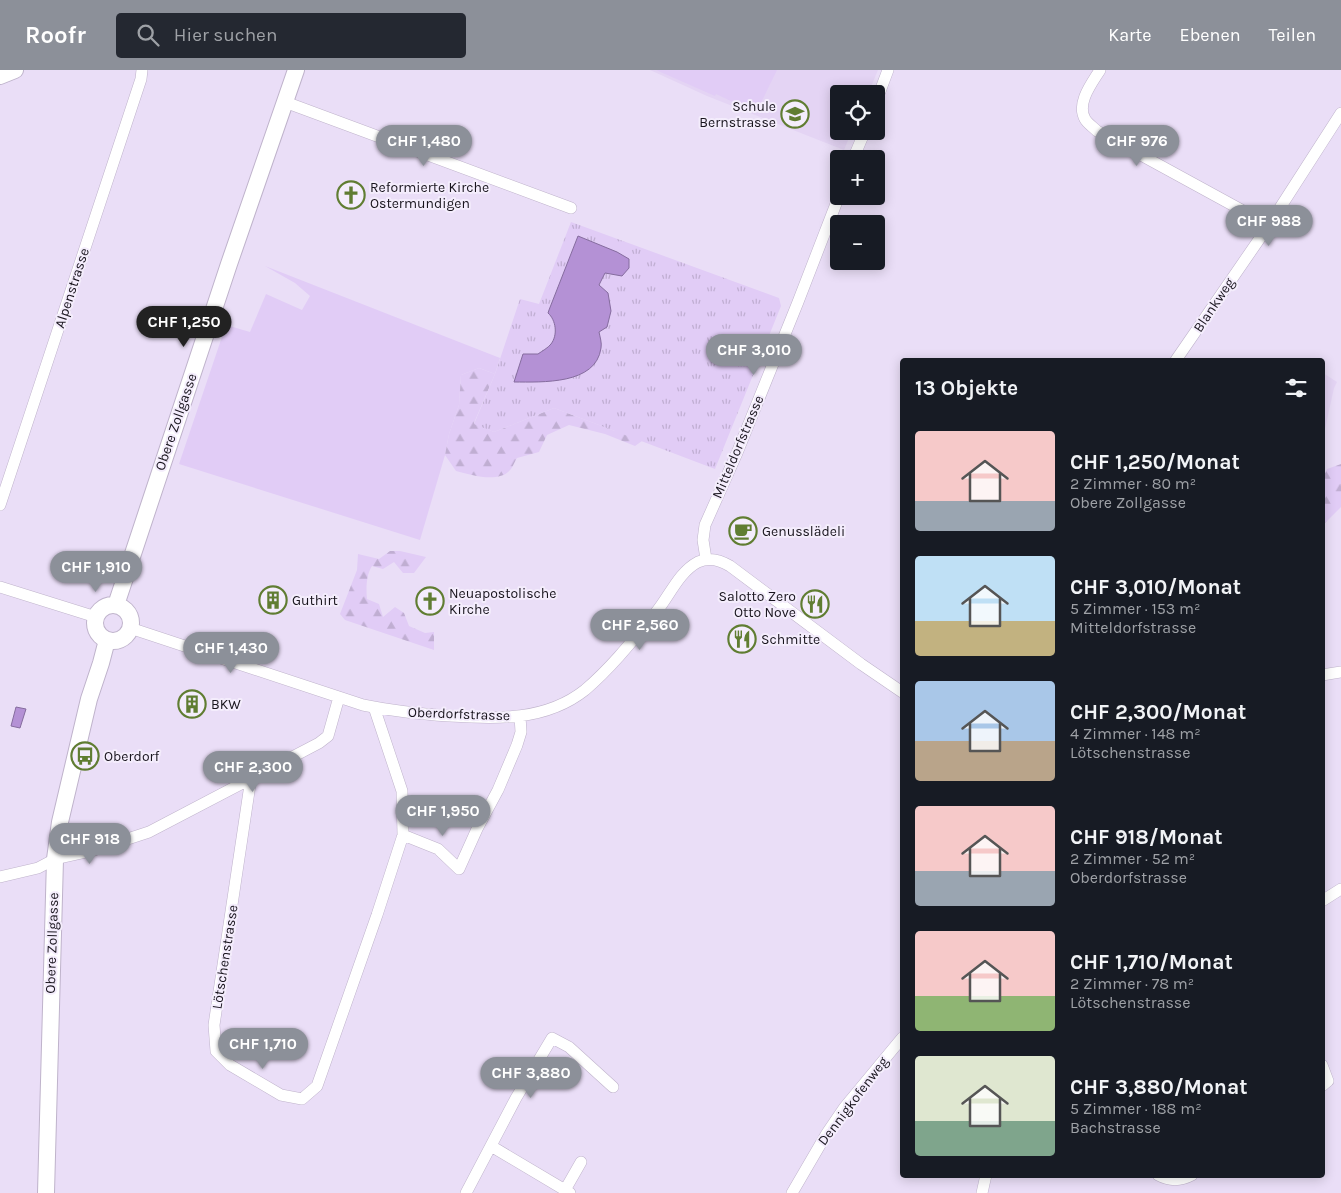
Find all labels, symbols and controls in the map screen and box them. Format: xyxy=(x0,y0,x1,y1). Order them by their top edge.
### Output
search box xyxy=(116,13,466,58)
text: Roofr xyxy=(25,21,86,49)
icon: search xyxy=(134,21,162,49)
text: Hier suchen xyxy=(174,24,277,46)
text: Karte xyxy=(1108,24,1152,46)
text: Ebenen xyxy=(1180,24,1241,46)
text: Teilen xyxy=(1269,24,1316,46)
map controls xyxy=(830,85,885,270)
button: locate xyxy=(830,85,885,140)
place label: Schule Bernstrasse xyxy=(699,98,776,131)
school or university icon: Schule Bernstrasse xyxy=(780,99,810,129)
pin: CHF 1,480 xyxy=(367,124,481,167)
pin: CHF 976 xyxy=(1091,124,1183,167)
text: CHF 1,480 xyxy=(387,131,461,150)
text: CHF 976 xyxy=(1106,131,1168,150)
button: + xyxy=(830,150,885,205)
place label: Reformierte Kirche Ostermundigen xyxy=(370,179,489,212)
church icon: Reformierte Kirche Ostermundigen xyxy=(336,180,366,210)
pin: CHF 988 xyxy=(1223,204,1315,247)
text: CHF 988 xyxy=(1237,211,1301,230)
button: − xyxy=(830,215,885,270)
street label: Alpenstrasse xyxy=(51,246,93,330)
street label: Blankweg xyxy=(1190,275,1238,335)
pin: CHF 1,250 xyxy=(127,306,241,348)
text: CHF 1,250 xyxy=(147,312,221,331)
pin: CHF 3,010 xyxy=(697,334,811,376)
text: CHF 3,010 xyxy=(717,340,791,359)
street label: Obere Zollgasse xyxy=(151,371,201,473)
icon: filters xyxy=(1282,374,1310,402)
text: 13 Objekte xyxy=(915,376,1018,400)
street label: Mitteldorfstrasse xyxy=(709,393,767,501)
text: CHF 1,250/Monat xyxy=(1070,450,1240,474)
icon: home xyxy=(955,451,1015,511)
text: 2 Zimmer · 80 m² xyxy=(1070,474,1196,493)
text: Obere Zollgasse xyxy=(1070,493,1186,512)
cafe icon: Genusslädeli xyxy=(728,516,758,546)
place label: Genusslädeli xyxy=(762,523,845,540)
pin: CHF 1,910 xyxy=(39,550,153,593)
text: CHF 1,910 xyxy=(61,557,131,576)
text: CHF 3,010/Monat xyxy=(1070,575,1241,599)
icon: home xyxy=(955,576,1015,636)
building icon: Guthirt xyxy=(258,585,288,615)
place label: Neuapostolische Kirche xyxy=(449,585,556,618)
church icon: Neuapostolische Kirche xyxy=(415,586,445,616)
place label: Salotto Zero Otto Nove xyxy=(719,588,796,621)
restaurant icon: Salotto Zero Otto Nove xyxy=(800,589,830,619)
place label: Guthirt xyxy=(292,592,338,609)
text: 5 Zimmer · 153 m² xyxy=(1070,599,1200,618)
pin: CHF 2,560 xyxy=(583,608,697,651)
text: CHF 2,560 xyxy=(601,615,679,634)
text: Mitteldorfstrasse xyxy=(1070,618,1196,637)
restaurant icon: Schmitte xyxy=(727,624,757,654)
place label: Schmitte xyxy=(761,631,820,648)
pin: CHF 1,430 xyxy=(174,632,288,674)
text: CHF 1,430 xyxy=(194,638,268,657)
building icon: BKW xyxy=(177,689,207,719)
place label: BKW xyxy=(211,696,241,713)
text: CHF 2,300/Monat xyxy=(1070,700,1246,724)
icon: home xyxy=(955,701,1015,761)
street label: Oberdorfstrasse xyxy=(408,704,510,724)
text: 4 Zimmer · 148 m² xyxy=(1070,724,1201,743)
bus stop icon: Oberdorf xyxy=(70,741,100,771)
text: Lötschenstrasse xyxy=(1070,743,1190,762)
place label: Oberdorf xyxy=(104,748,160,765)
pin: CHF 2,300 xyxy=(196,750,310,793)
text: CHF 2,300 xyxy=(214,757,292,776)
pin: CHF 1,950 xyxy=(386,794,500,837)
text: CHF 1,950 xyxy=(406,801,480,820)
pin: CHF 918 xyxy=(44,822,136,865)
text: CHF 918/Monat xyxy=(1070,825,1223,849)
icon: home xyxy=(955,826,1015,886)
text: CHF 918 xyxy=(60,829,120,848)
text: 2 Zimmer · 52 m² xyxy=(1070,849,1195,868)
text: Oberdorfstrasse xyxy=(1070,868,1187,887)
street label: Obere Zollgasse xyxy=(42,892,62,994)
street label: Lötschenstrasse xyxy=(208,904,242,1010)
text: CHF 1,710/Monat xyxy=(1070,950,1233,974)
icon: home xyxy=(955,951,1015,1011)
text: 2 Zimmer · 78 m² xyxy=(1070,974,1194,993)
text: Lötschenstrasse xyxy=(1070,993,1190,1012)
pin: CHF 1,710 xyxy=(206,1028,320,1070)
text: CHF 1,710 xyxy=(229,1034,297,1053)
street label: Dennigkofenweg xyxy=(814,1053,892,1149)
pin: CHF 3,880 xyxy=(474,1056,588,1099)
text: CHF 3,880 xyxy=(491,1063,571,1082)
text: CHF 3,880/Monat xyxy=(1070,1075,1248,1099)
icon: home xyxy=(955,1076,1015,1136)
text: 5 Zimmer · 188 m² xyxy=(1070,1099,1202,1118)
text: Bachstrasse xyxy=(1070,1118,1161,1137)

